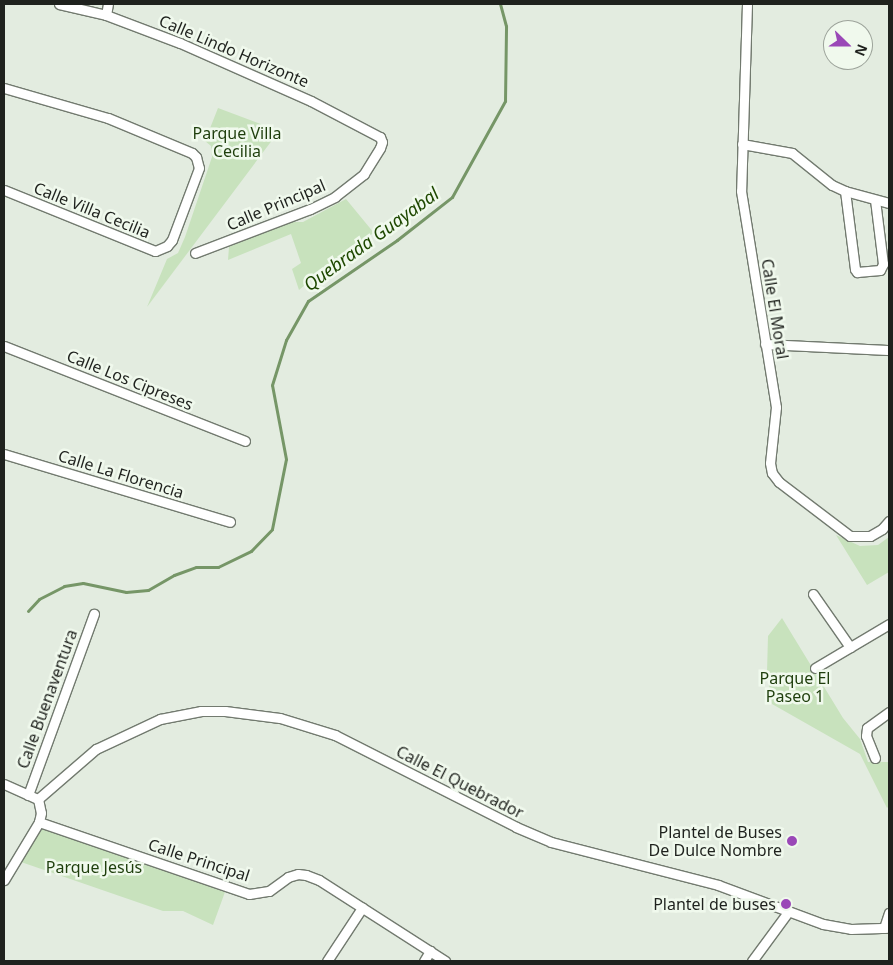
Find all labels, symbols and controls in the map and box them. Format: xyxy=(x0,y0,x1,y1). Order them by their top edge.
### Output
street label: Calle Lindo Horizonte xyxy=(156,11,312,91)
north arrow xyxy=(823,20,873,70)
text: N xyxy=(851,42,872,59)
park label: Parque Villa Cecilia xyxy=(193,123,281,161)
street label: Calle Principal xyxy=(224,176,328,234)
street label: Calle Villa Cecilia xyxy=(31,178,153,242)
water label: Quebrada Guayabal xyxy=(299,183,443,295)
street label: Calle El Moral xyxy=(758,257,792,361)
street label: Calle Los Cipreses xyxy=(64,346,196,414)
street label: Calle La Florencia xyxy=(56,446,186,502)
street label: Calle Buenaventura xyxy=(13,627,81,771)
park label: Parque El Paseo 1 xyxy=(760,668,830,706)
street label: Calle El Quebrador xyxy=(393,742,527,822)
place label: Plantel de Buses De Dulce Nombre xyxy=(649,822,782,860)
street label: Calle Principal xyxy=(146,835,252,885)
marker: Plantel de Buses De Dulce Nombre xyxy=(786,835,798,847)
park label: Parque Jesús xyxy=(46,857,142,877)
place label: Plantel de buses xyxy=(653,894,776,914)
marker: Plantel de buses xyxy=(780,898,792,910)

